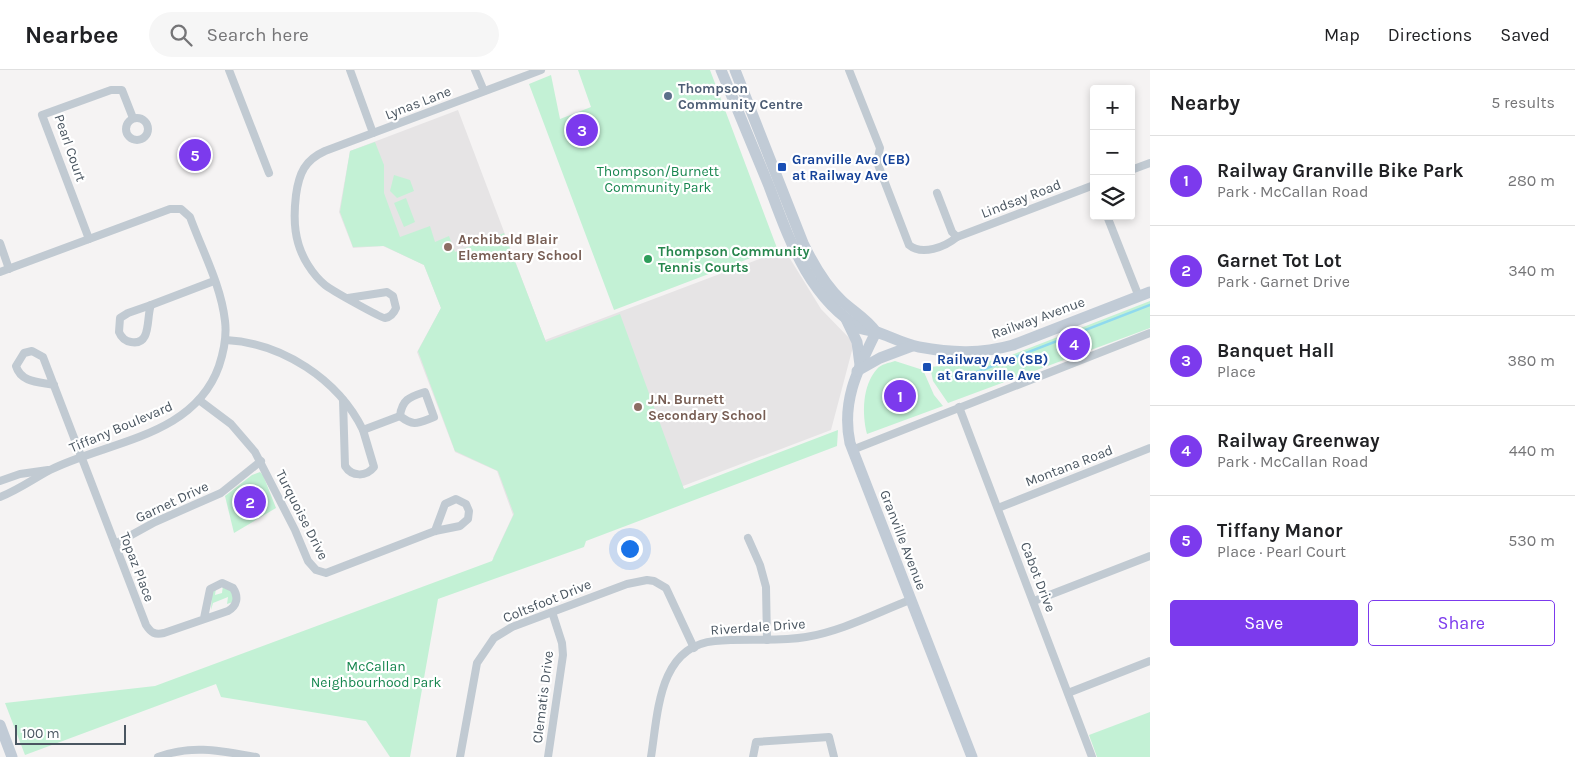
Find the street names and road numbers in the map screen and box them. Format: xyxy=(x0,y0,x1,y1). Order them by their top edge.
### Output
street label: Lynas Lane xyxy=(383,83,453,123)
street label: Pearl Court xyxy=(51,112,89,184)
street label: Lindsay Road xyxy=(978,176,1064,222)
street label: Railway Avenue xyxy=(989,293,1087,343)
street label: Tiffany Boulevard xyxy=(67,398,175,456)
street label: Montana Road xyxy=(1023,441,1115,491)
street label: Turquoise Drive xyxy=(272,467,332,563)
street label: Garnet Drive xyxy=(133,478,211,526)
street label: Granville Avenue xyxy=(876,488,930,592)
street label: Topaz Place xyxy=(116,530,158,604)
street label: Cabot Drive xyxy=(1017,540,1059,614)
street label: Coltsfoot Drive xyxy=(500,576,594,626)
street label: Riverdale Drive xyxy=(710,615,806,639)
street label: Clematis Drive xyxy=(529,650,557,744)

